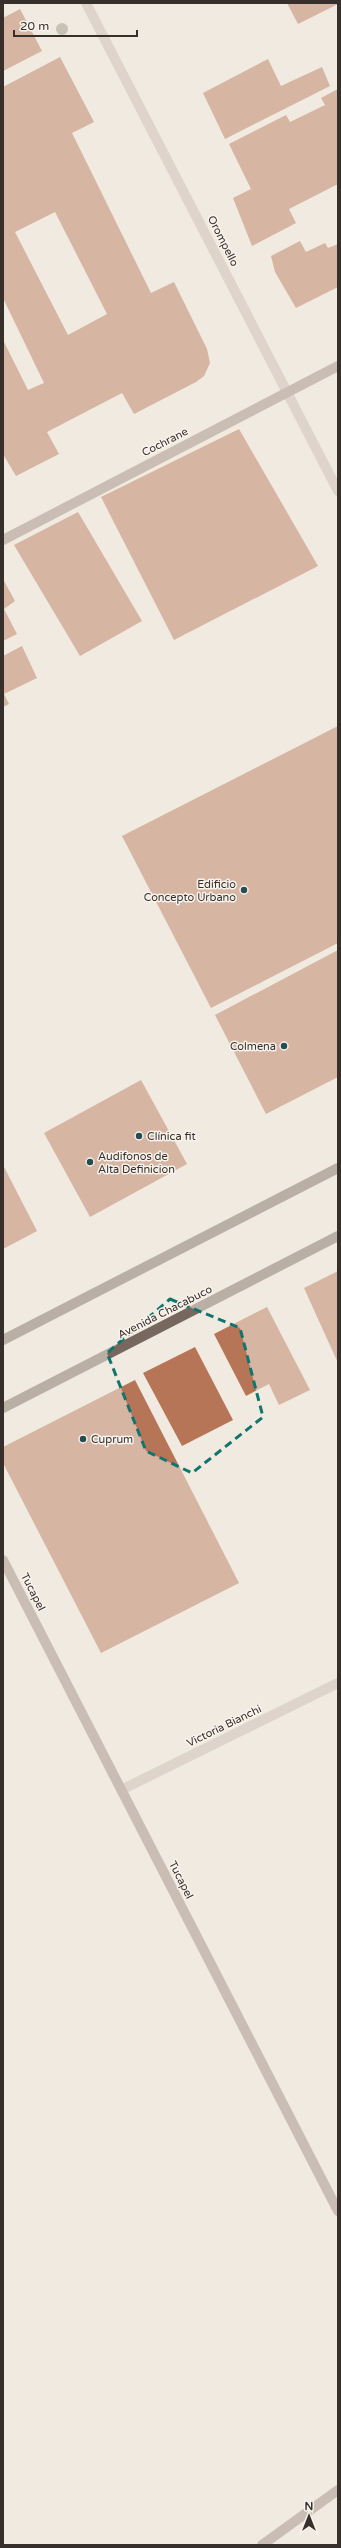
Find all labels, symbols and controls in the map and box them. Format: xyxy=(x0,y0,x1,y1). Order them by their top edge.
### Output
scale bar xyxy=(14,12,137,38)
text: 20 m xyxy=(20,19,49,33)
street label: Orompello xyxy=(205,214,241,269)
street label: Cochrane xyxy=(140,425,190,459)
place label: Edificio Concepto Urbano xyxy=(144,878,236,904)
marker: Edificio Concepto Urbano xyxy=(239,885,249,895)
place label: Colmena xyxy=(230,1040,276,1053)
marker: Colmena xyxy=(279,1041,289,1051)
place label: Clínica fit xyxy=(147,1130,196,1143)
marker: Clínica fit xyxy=(134,1131,144,1141)
place label: Audifonos de Alta Definicion xyxy=(98,1150,175,1176)
marker: Audifonos de Alta Definicion xyxy=(85,1157,95,1167)
street label: Avenida Chacabuco xyxy=(116,1282,215,1341)
place label: Cuprum xyxy=(91,1433,133,1446)
marker: Cuprum xyxy=(78,1434,88,1444)
street label: Tucapel xyxy=(18,1571,48,1613)
street label: Victoria Bianchi xyxy=(185,1702,263,1750)
street label: Tucapel xyxy=(166,1859,196,1901)
north arrow xyxy=(289,2496,329,2536)
text: N xyxy=(305,2500,313,2513)

